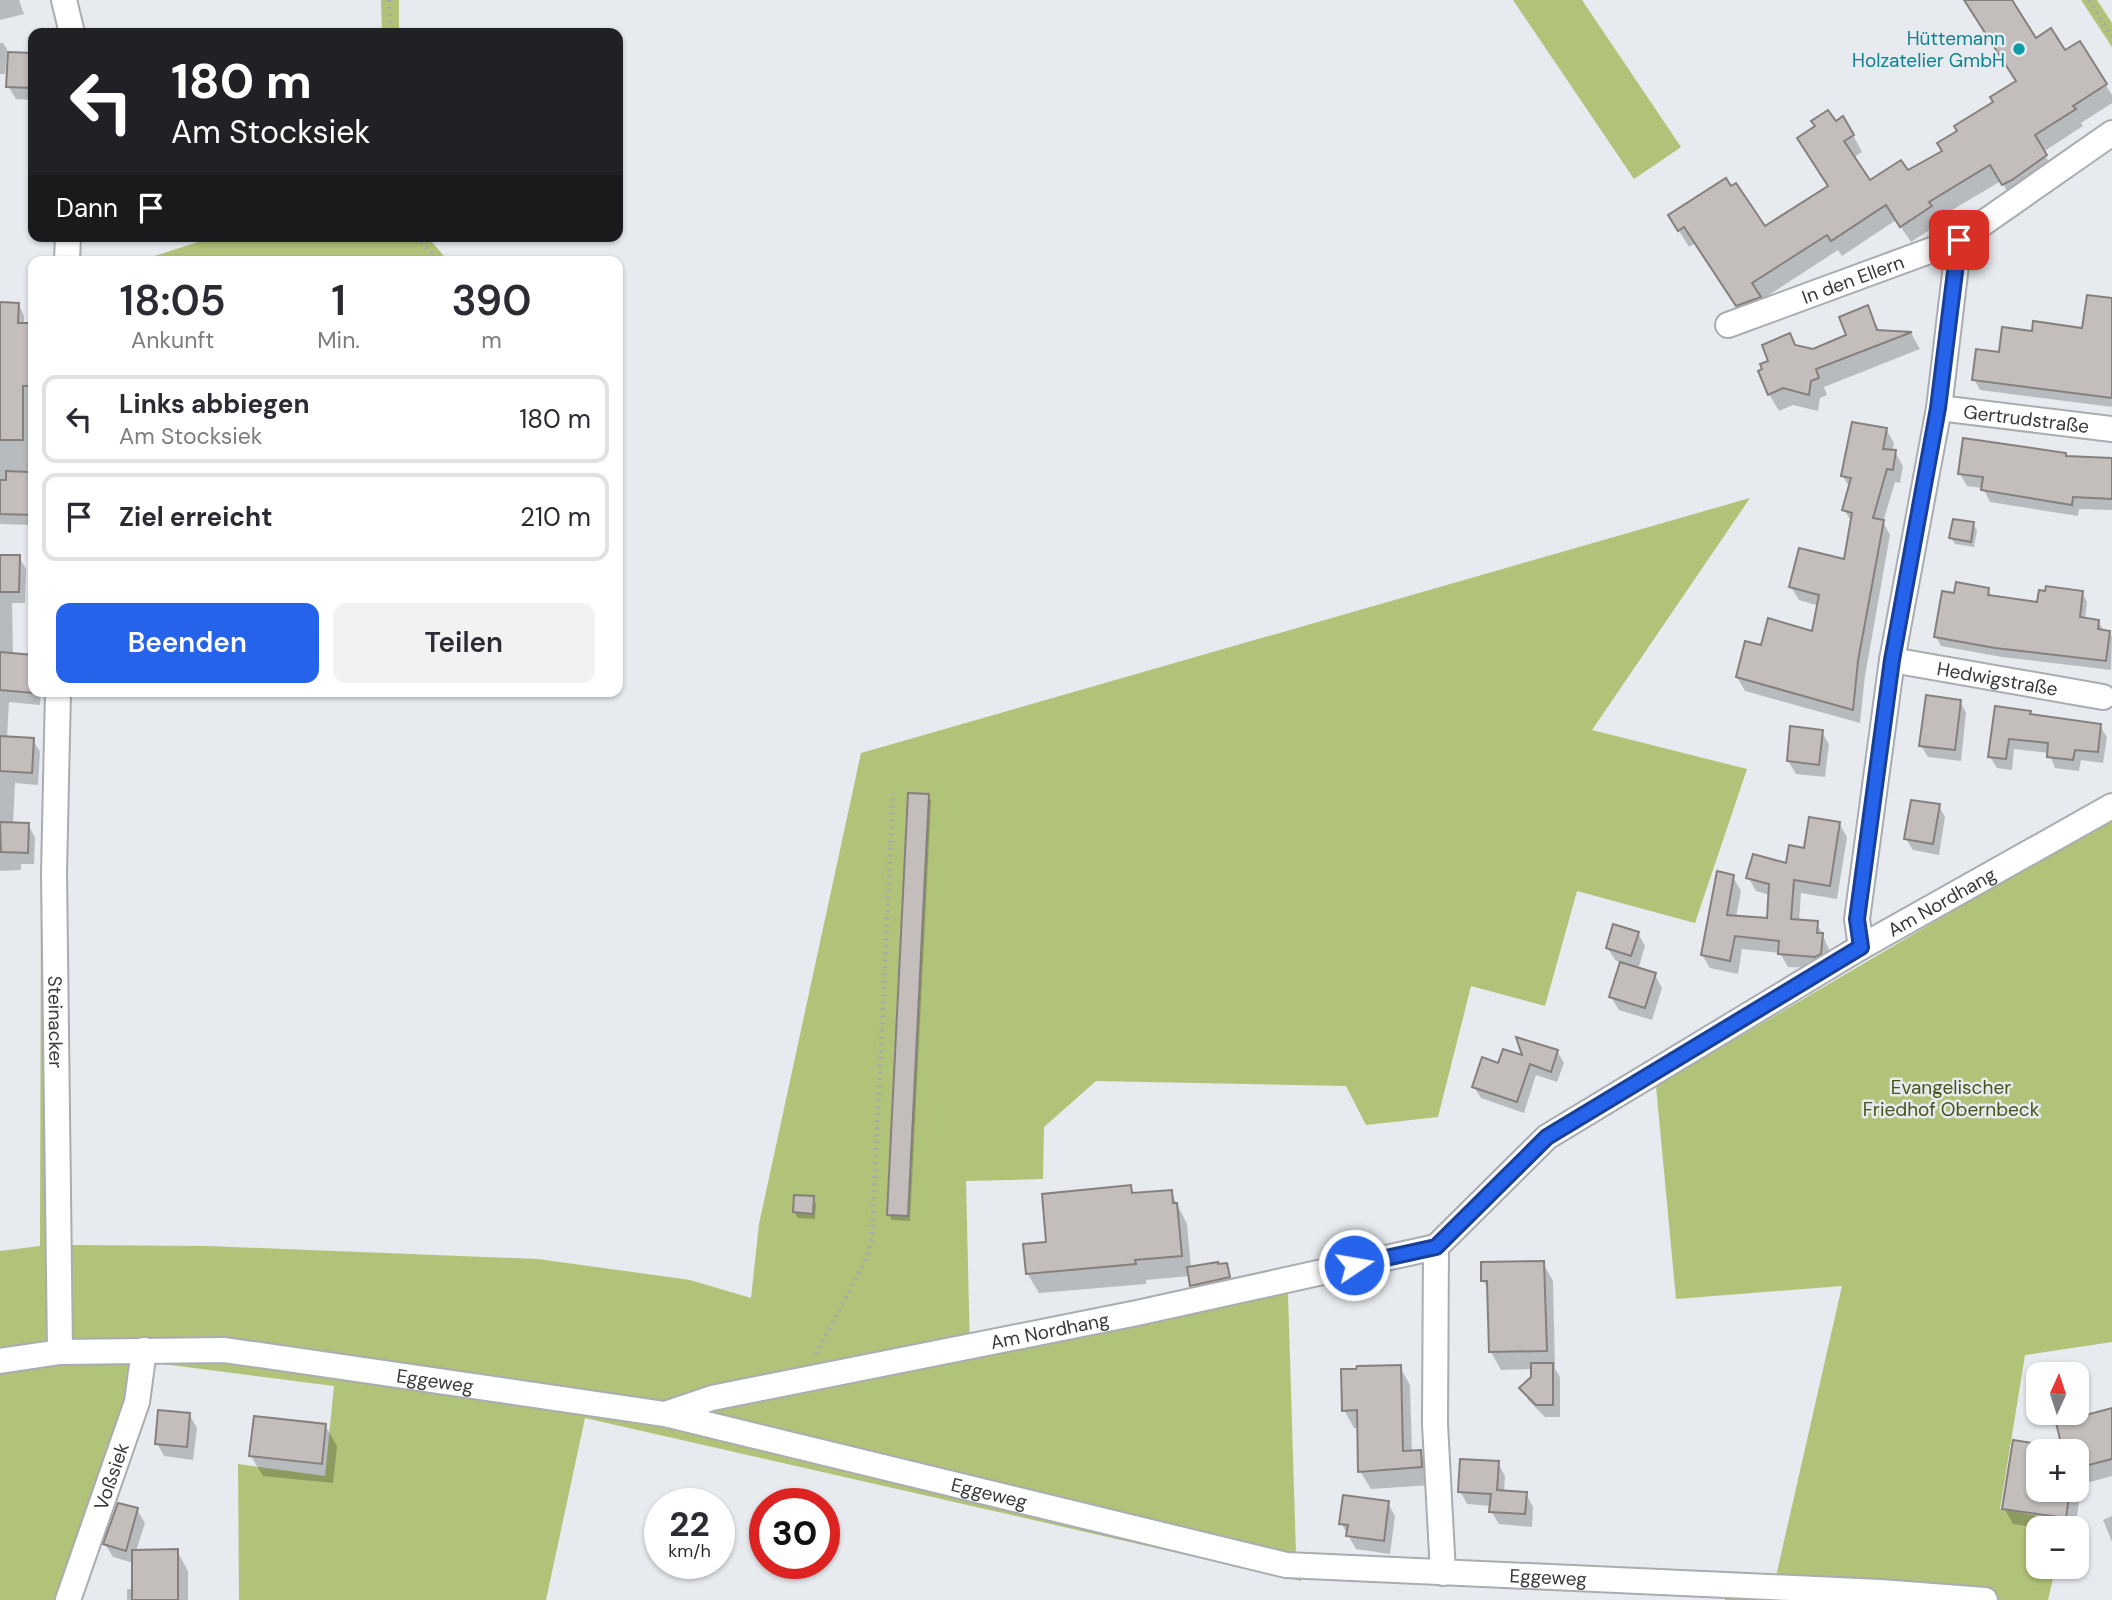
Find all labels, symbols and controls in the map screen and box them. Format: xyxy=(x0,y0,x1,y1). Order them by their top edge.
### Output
place label: Hüttemann Holzatelier GmbH xyxy=(1852,26,2005,73)
marker: Hüttemann Holzatelier GmbH xyxy=(2011,41,2027,57)
text: 180 m xyxy=(171,49,312,113)
icon: left xyxy=(56,56,147,147)
text: Am Stocksiek xyxy=(171,111,370,153)
icon: arrive xyxy=(132,189,170,227)
text: Dann xyxy=(56,191,118,225)
pin xyxy=(1929,210,1989,270)
icon: arrive xyxy=(1940,221,1978,259)
street label: In den Ellern xyxy=(1798,249,1908,310)
text: 18:05 xyxy=(120,273,226,328)
text: 1 xyxy=(331,273,346,328)
text: 390 xyxy=(451,273,531,328)
text: Ankunft xyxy=(131,325,214,355)
text: Min. xyxy=(317,325,360,355)
text: m xyxy=(481,325,502,355)
text: Links abbiegen xyxy=(119,387,309,421)
street label: Gertrudstraße xyxy=(1962,399,2091,439)
icon: left xyxy=(60,400,98,438)
text: 180 m xyxy=(519,402,591,436)
text: Am Stocksiek xyxy=(119,421,262,451)
icon: arrive xyxy=(60,498,98,536)
text: Ziel erreicht xyxy=(119,500,272,534)
text: 210 m xyxy=(520,500,591,534)
button: Beenden xyxy=(56,603,319,683)
button: Teilen xyxy=(333,603,595,683)
street label: Hedwigstraße xyxy=(1935,656,2060,702)
street label: Am Nordhang xyxy=(1883,862,2001,943)
street label: Steinacker xyxy=(42,976,68,1068)
park label: Evangelischer Friedhof Obernbeck xyxy=(1863,1075,2040,1122)
position arrow xyxy=(1317,1228,1391,1302)
street label: Am Nordhang xyxy=(988,1307,1112,1355)
north arrow xyxy=(2026,1362,2090,1424)
map controls xyxy=(2026,1362,2089,1579)
street label: Eggeweg xyxy=(395,1363,476,1399)
street label: Voßsiek xyxy=(88,1439,135,1514)
button: + xyxy=(2026,1439,2089,1502)
street label: Eggeweg xyxy=(949,1472,1030,1515)
speed limit sign: 30 xyxy=(749,1488,840,1579)
text: 22 xyxy=(669,1501,710,1547)
button: − xyxy=(2026,1516,2089,1579)
text: km/h xyxy=(668,1539,711,1563)
street label: Eggeweg xyxy=(1509,1563,1588,1592)

